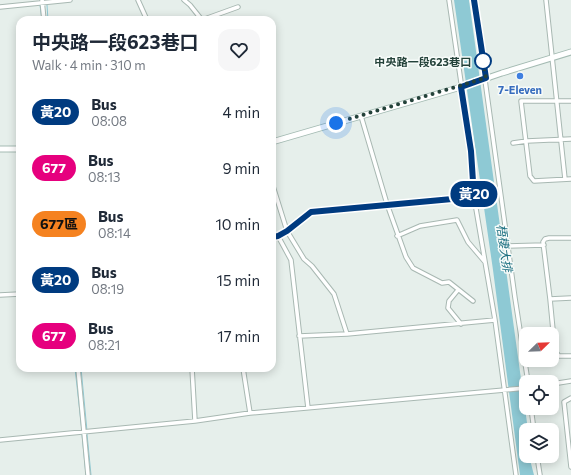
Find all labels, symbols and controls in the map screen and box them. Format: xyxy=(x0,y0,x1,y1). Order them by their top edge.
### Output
button: heart xyxy=(218,29,260,71)
text: 中央路一段623巷口 xyxy=(32,30,198,53)
marker: 中央路一段623巷口 xyxy=(474,52,492,70)
place label: 中央路一段623巷口 xyxy=(375,55,471,68)
text: Walk · 4 min · 310 m xyxy=(32,57,146,73)
marker: 7-Eleven xyxy=(515,71,525,81)
place label: 7-Eleven xyxy=(498,83,542,96)
text: Bus xyxy=(91,95,117,113)
text: 黃20 xyxy=(40,103,71,120)
text: 4 min xyxy=(223,103,260,121)
text: 08:08 xyxy=(91,113,127,129)
your location xyxy=(326,113,346,133)
text: Bus xyxy=(88,151,113,169)
text: 677 xyxy=(42,159,66,176)
text: 9 min xyxy=(222,159,260,177)
text: 08:13 xyxy=(88,169,120,185)
line badge: 黃20 xyxy=(451,181,497,207)
text: 黃20 xyxy=(458,185,490,202)
text: Bus xyxy=(98,207,123,225)
text: 677區 xyxy=(40,215,78,232)
text: 10 min xyxy=(215,215,260,233)
water label: 梧棲大排 xyxy=(495,223,516,275)
text: 08:14 xyxy=(98,225,131,241)
text: Bus xyxy=(91,263,117,281)
text: 黃20 xyxy=(40,271,71,288)
text: 15 min xyxy=(217,271,260,289)
text: 08:19 xyxy=(91,281,124,297)
text: Bus xyxy=(88,319,113,337)
text: 677 xyxy=(42,327,66,344)
text: 17 min xyxy=(217,327,260,345)
north arrow xyxy=(519,327,559,367)
map controls xyxy=(519,327,559,463)
text: 08:21 xyxy=(88,337,120,353)
button: locate xyxy=(519,375,559,415)
button: layers xyxy=(519,423,559,463)

